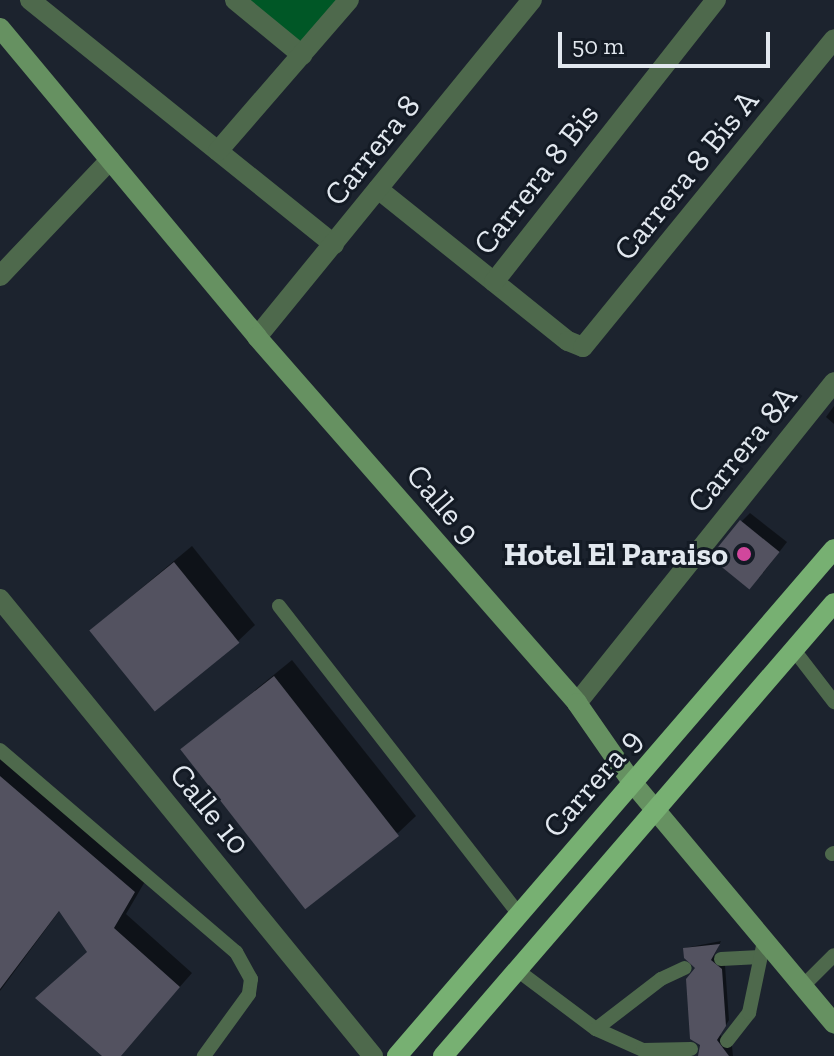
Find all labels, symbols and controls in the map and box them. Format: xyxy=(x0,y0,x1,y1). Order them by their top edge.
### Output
scale bar xyxy=(562,16,774,66)
text: 50 m xyxy=(572,31,624,60)
street label: Carrera 8 Bis A xyxy=(605,82,767,268)
street label: Carrera 8 xyxy=(316,87,428,213)
street label: Carrera 8 Bis xyxy=(465,96,607,262)
street label: Carrera 8A xyxy=(679,378,805,520)
street label: Calle 9 xyxy=(398,457,488,551)
place label: Hotel El Paraiso xyxy=(504,535,728,573)
marker: Hotel El Paraiso xyxy=(735,545,753,563)
street label: Carrera 9 xyxy=(534,721,650,845)
street label: Calle 10 xyxy=(162,756,258,862)

